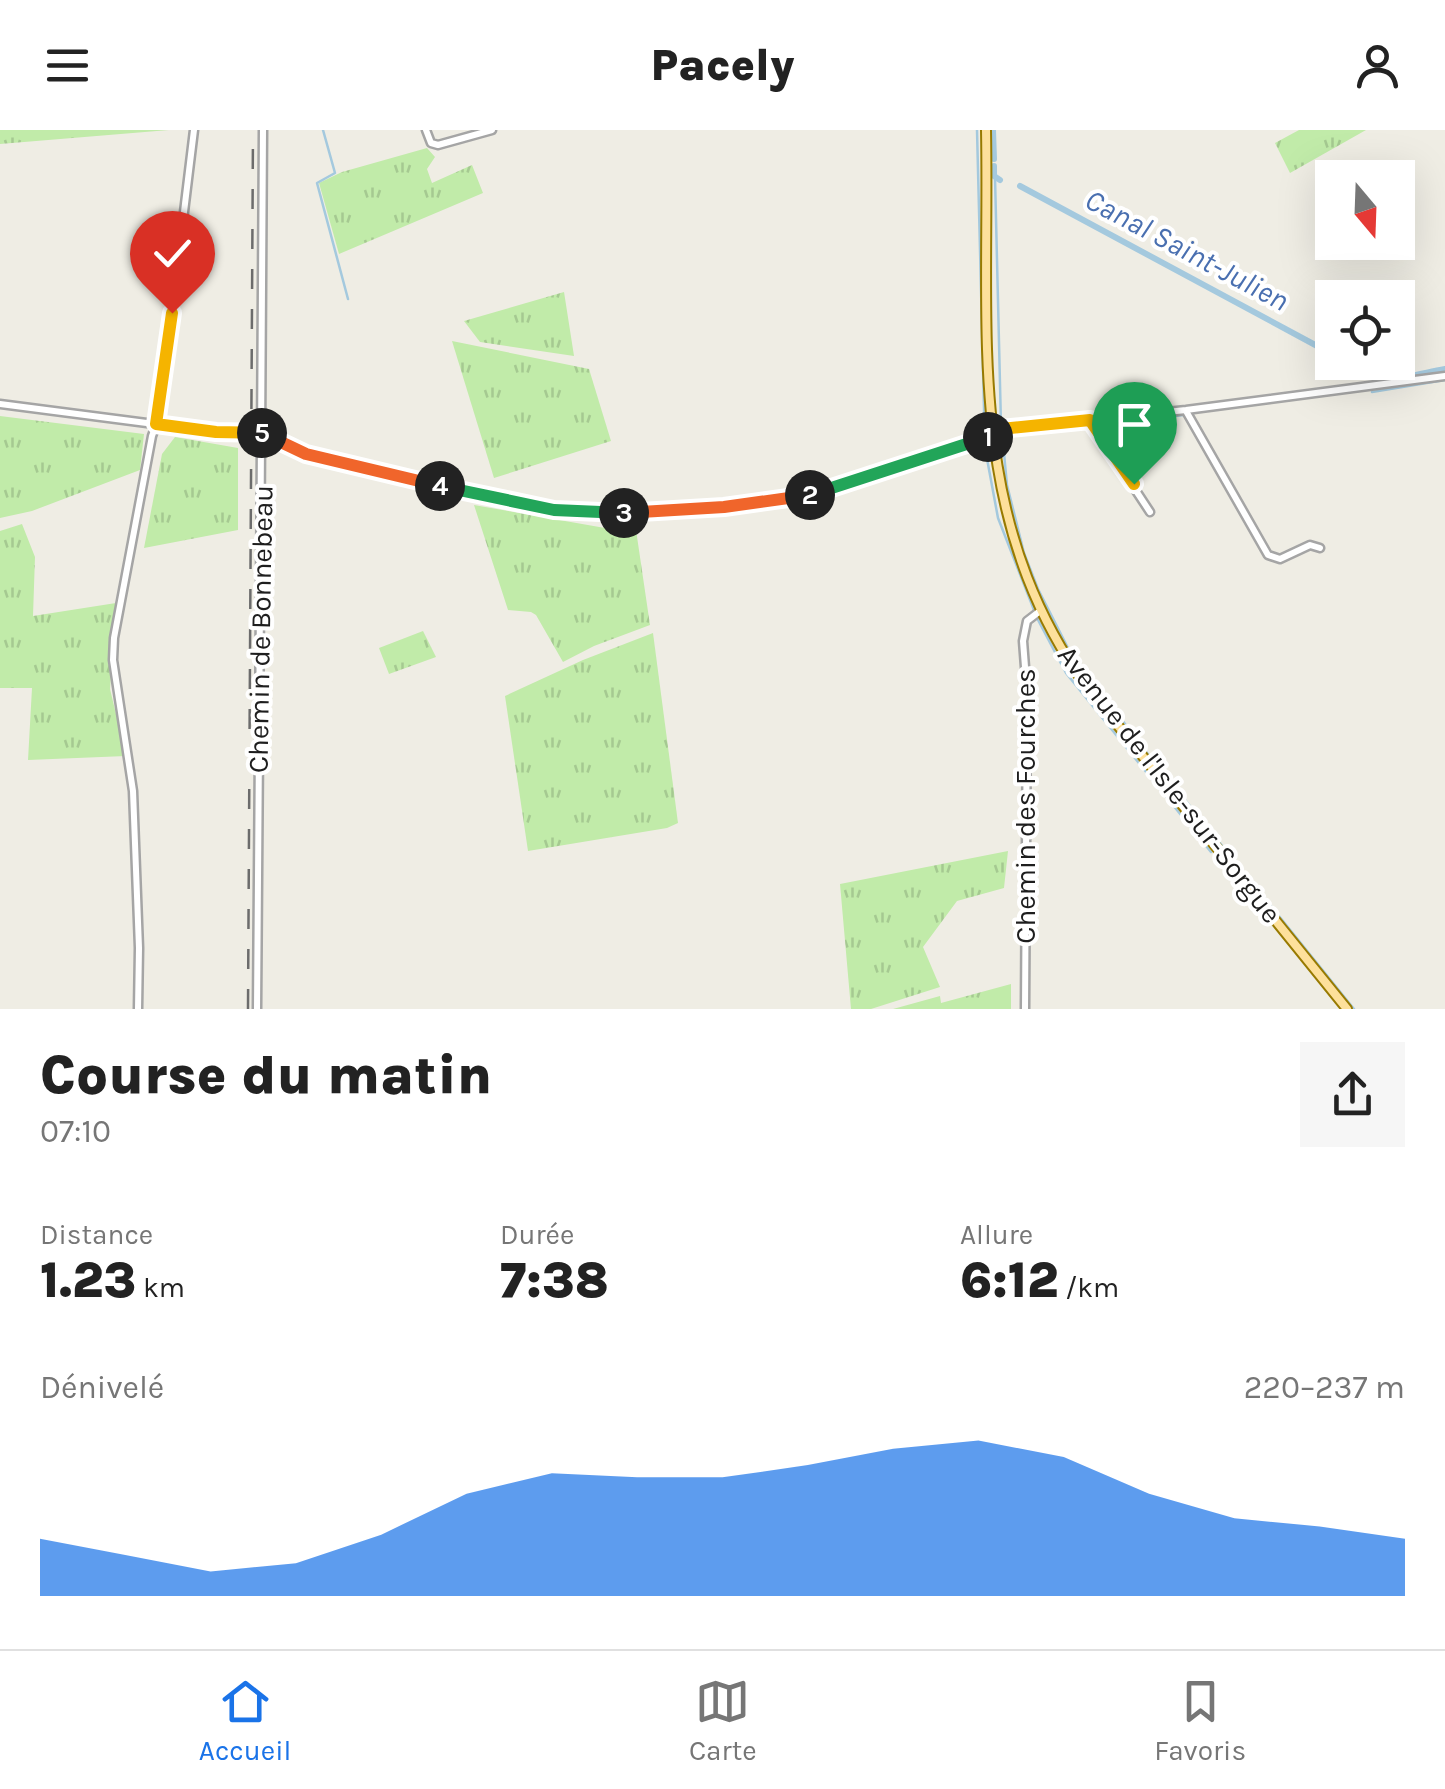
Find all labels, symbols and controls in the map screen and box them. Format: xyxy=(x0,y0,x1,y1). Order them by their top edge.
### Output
icon: menu xyxy=(40,38,95,93)
icon: person xyxy=(1350,38,1405,93)
text: Pacely xyxy=(651,39,794,91)
north arrow xyxy=(1315,160,1415,260)
map controls xyxy=(1315,160,1415,380)
water label: Canal Saint-Julien xyxy=(1079,181,1295,319)
pin xyxy=(130,211,215,314)
icon: check xyxy=(145,226,200,281)
button: locate xyxy=(1315,280,1415,380)
pin xyxy=(1092,382,1177,485)
icon: arrive xyxy=(1107,397,1162,452)
pin: 5 xyxy=(237,408,287,458)
pin: 1 xyxy=(963,412,1013,462)
text: 5 xyxy=(254,416,270,449)
text: 1 xyxy=(983,420,993,453)
pin: 4 xyxy=(415,461,465,511)
text: 4 xyxy=(432,469,448,502)
pin: 2 xyxy=(785,470,835,520)
text: 2 xyxy=(802,478,818,511)
street label: Chemin de Bonnebeau xyxy=(241,485,280,773)
pin: 3 xyxy=(599,488,649,538)
text: 3 xyxy=(615,496,633,529)
street label: Avenue de l'Isle-sur-Sorgue xyxy=(1051,639,1288,930)
street label: Chemin des Fourches xyxy=(1009,668,1042,944)
button: share xyxy=(1300,1042,1405,1147)
text: Course du matin xyxy=(40,1043,492,1107)
text: 07:10 xyxy=(40,1113,111,1150)
text: Distance xyxy=(40,1218,153,1251)
text: Durée xyxy=(500,1218,574,1251)
text: Allure xyxy=(960,1218,1033,1251)
text: 1.23 xyxy=(40,1251,136,1310)
text: 7:38 xyxy=(500,1251,609,1310)
text: 6:12 xyxy=(960,1251,1058,1310)
text: km xyxy=(136,1271,185,1304)
text: /km xyxy=(1058,1271,1119,1304)
text: Dénivelé xyxy=(40,1369,164,1406)
text: 220–237 m xyxy=(1244,1369,1405,1406)
tab: Accueil xyxy=(199,1674,291,1767)
tab: Carte xyxy=(689,1674,757,1767)
tab: Favoris xyxy=(1154,1674,1246,1767)

